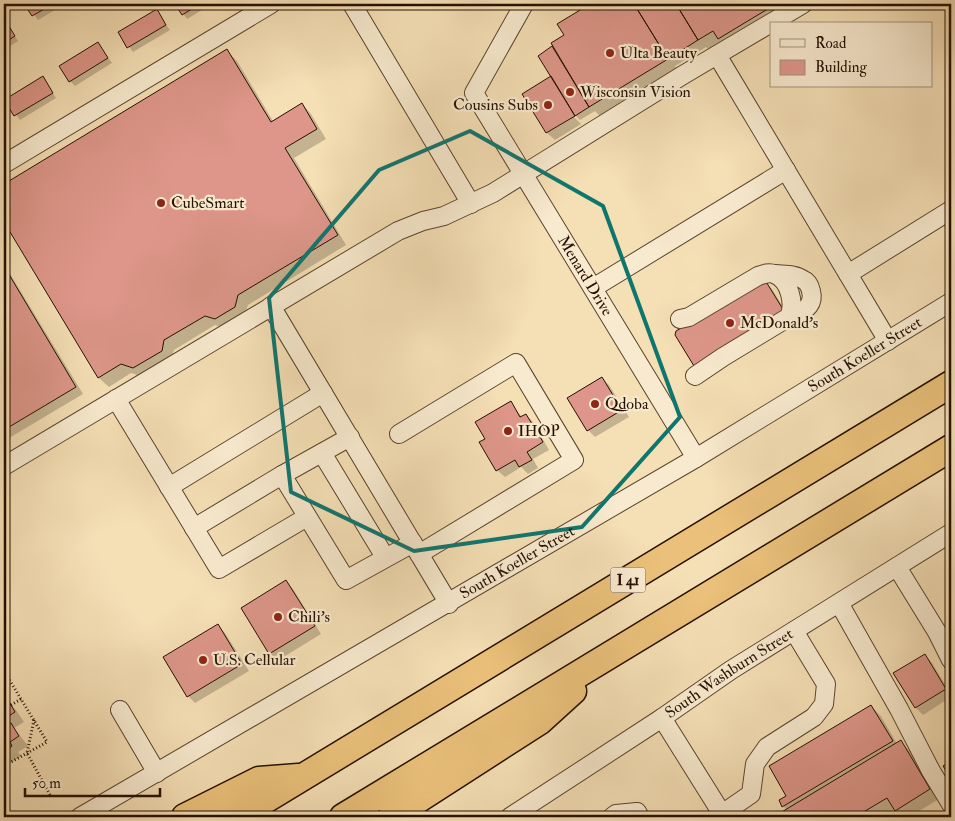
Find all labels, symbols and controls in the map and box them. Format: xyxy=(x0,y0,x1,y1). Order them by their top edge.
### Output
legend xyxy=(770,22,932,88)
text: Road xyxy=(815,34,847,53)
place label: Ulta Beauty xyxy=(620,43,698,63)
marker: Ulta Beauty xyxy=(604,47,616,59)
text: Building xyxy=(815,58,867,77)
place label: Wisconsin Vision xyxy=(579,82,691,102)
marker: Wisconsin Vision xyxy=(564,86,576,98)
place label: Cousins Subs xyxy=(453,95,538,115)
marker: Cousins Subs xyxy=(542,99,554,111)
place label: CubeSmart xyxy=(171,193,244,213)
marker: CubeSmart xyxy=(155,197,167,209)
street label: Menard Drive xyxy=(553,232,617,320)
street label: South Koeller Street xyxy=(804,312,926,397)
place label: McDonald's xyxy=(740,313,818,333)
marker: McDonald's xyxy=(724,317,736,329)
place label: Qdoba xyxy=(605,394,649,414)
marker: Qdoba xyxy=(589,398,601,410)
place label: IHOP xyxy=(518,421,560,441)
marker: IHOP xyxy=(502,425,514,437)
street label: South Koeller Street xyxy=(456,521,578,604)
road number: I 41 xyxy=(610,568,646,592)
place label: Chili's xyxy=(288,607,330,627)
marker: Chili's xyxy=(272,611,284,623)
street label: South Washburn Street xyxy=(661,624,797,723)
place label: U.S. Cellular xyxy=(213,650,296,670)
marker: U.S. Cellular xyxy=(197,654,209,666)
scale bar xyxy=(25,766,160,798)
text: 50 m xyxy=(32,774,61,793)

